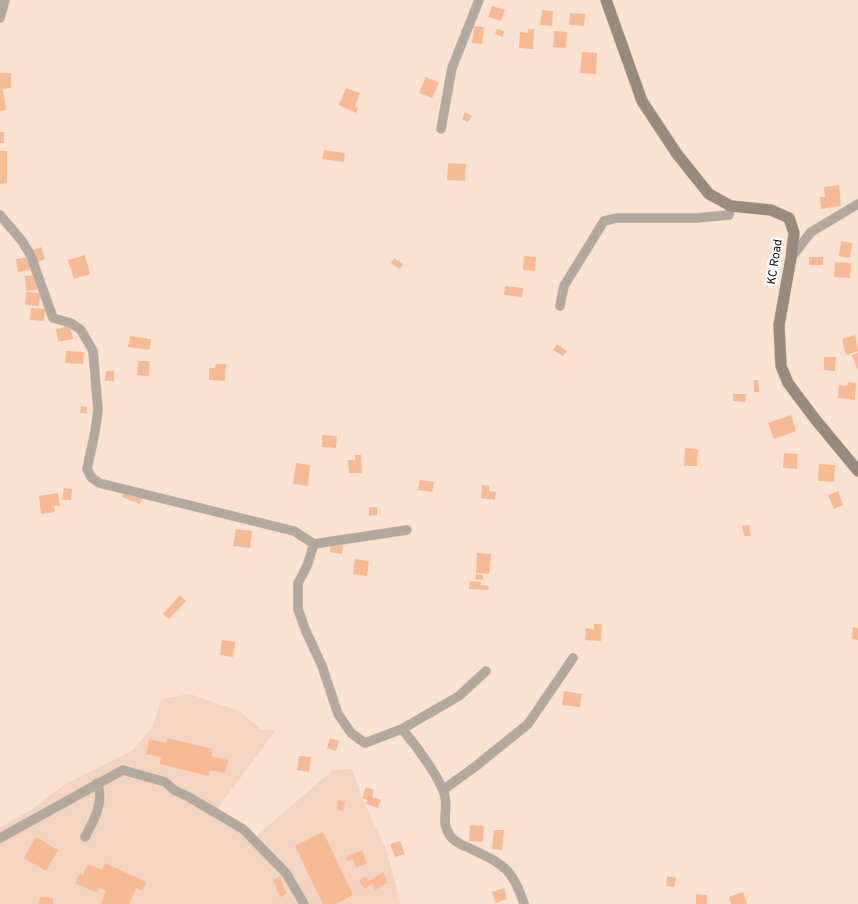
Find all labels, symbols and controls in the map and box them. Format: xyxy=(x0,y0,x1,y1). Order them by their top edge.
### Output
street label: KC Road xyxy=(765,238,787,286)

